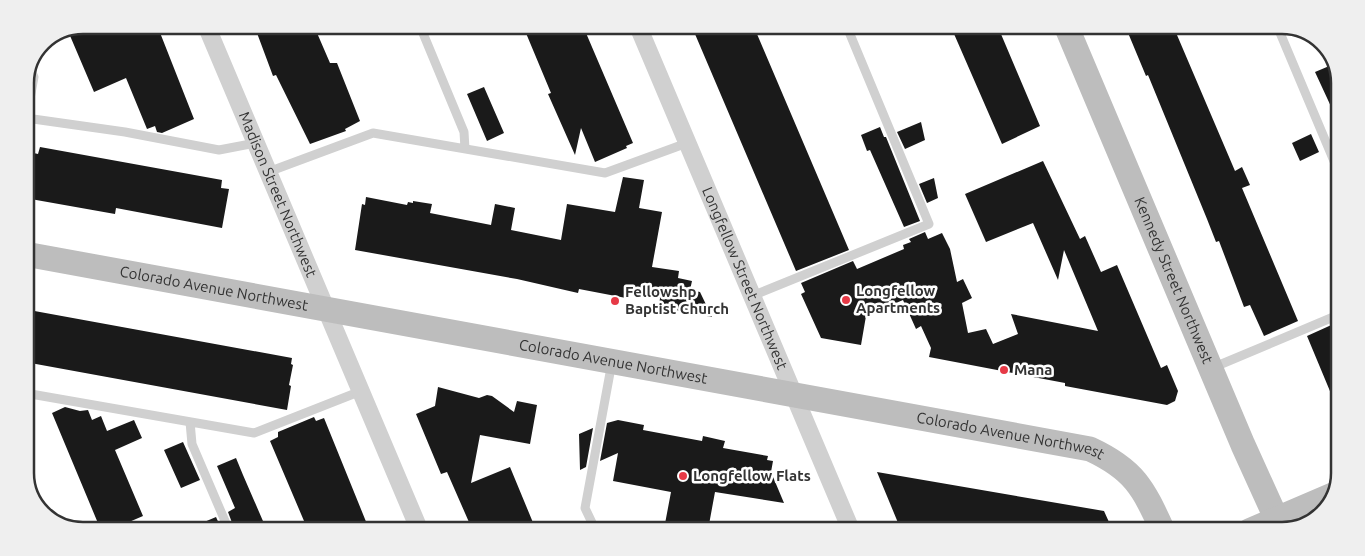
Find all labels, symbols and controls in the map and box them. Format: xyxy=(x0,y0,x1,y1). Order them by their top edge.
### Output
street label: Madison Street Northwest xyxy=(236,109,321,280)
street label: Longfellow Street Northwest xyxy=(699,184,791,372)
street label: Kennedy Street Northwest xyxy=(1131,194,1217,366)
street label: Colorado Avenue Northwest xyxy=(118,263,310,314)
place label: Longfellow Apartments xyxy=(856,282,940,316)
place label: Fellowshp Baptist Church xyxy=(625,283,729,317)
marker: Longfellow Apartments xyxy=(840,294,852,306)
marker: Fellowshp Baptist Church xyxy=(609,295,621,307)
street label: Colorado Avenue Northwest xyxy=(518,336,709,387)
place label: Mana xyxy=(1014,361,1052,378)
marker: Mana xyxy=(998,364,1010,376)
street label: Colorado Avenue Northwest xyxy=(915,408,1108,463)
place label: Longfellow Flats xyxy=(693,467,811,484)
marker: Longfellow Flats xyxy=(677,470,689,482)

